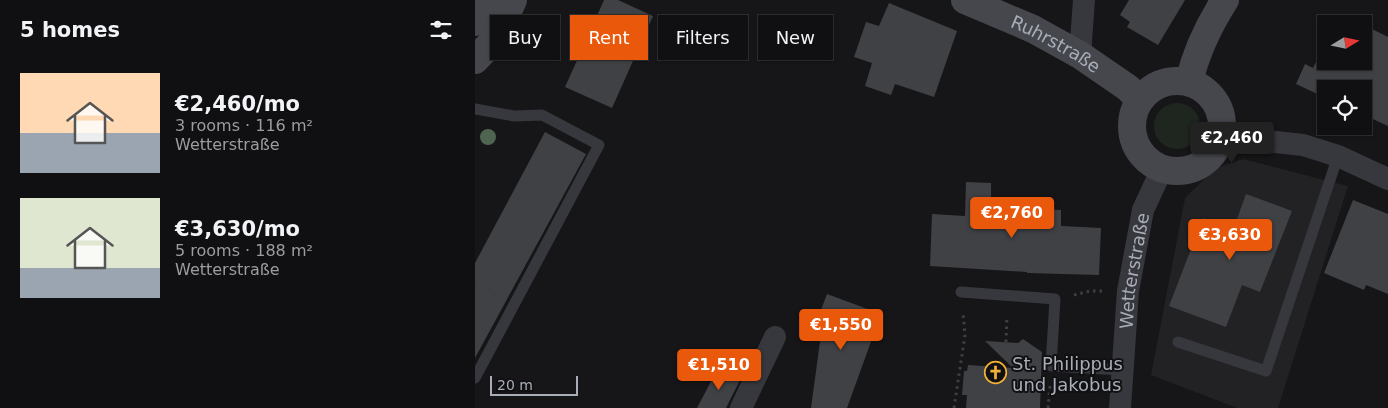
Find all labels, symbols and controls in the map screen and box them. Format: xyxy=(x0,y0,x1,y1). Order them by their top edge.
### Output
street label: Ruhrstraße xyxy=(1008,10,1105,77)
chip: Buy xyxy=(490,15,560,60)
chip: Rent xyxy=(570,15,648,60)
chip: Filters xyxy=(658,15,748,60)
chip: New xyxy=(758,15,833,60)
north arrow xyxy=(1317,15,1373,70)
map controls xyxy=(1317,15,1372,135)
icon: filters xyxy=(427,16,455,44)
text: 5 homes xyxy=(20,18,120,42)
button: locate xyxy=(1317,80,1372,135)
text: €2,460/mo xyxy=(175,92,300,116)
icon: home xyxy=(60,93,120,153)
text: 3 rooms · 116 m² xyxy=(175,116,313,135)
pin: €2,460 xyxy=(1191,121,1273,164)
text: €2,460 xyxy=(1201,128,1263,147)
text: Wetterstraße xyxy=(175,135,280,154)
pin: €2,760 xyxy=(971,196,1053,239)
text: €2,760 xyxy=(981,203,1043,222)
street label: Wetterstraße xyxy=(1115,211,1153,330)
text: €3,630/mo xyxy=(175,217,300,241)
icon: home xyxy=(60,218,120,278)
pin: €3,630 xyxy=(1189,218,1271,261)
text: €3,630 xyxy=(1199,225,1261,244)
text: 5 rooms · 188 m² xyxy=(175,241,313,260)
text: Wetterstraße xyxy=(175,260,280,279)
pin: €1,550 xyxy=(800,308,882,351)
text: €1,550 xyxy=(810,315,872,334)
pin: €1,510 xyxy=(678,348,760,391)
place label: St. Philippus und Jakobus xyxy=(1012,353,1123,395)
text: €1,510 xyxy=(688,355,750,374)
church icon: St. Philippus und Jakobus xyxy=(984,361,1008,385)
scale bar xyxy=(490,373,577,396)
text: 20 m xyxy=(497,377,533,393)

